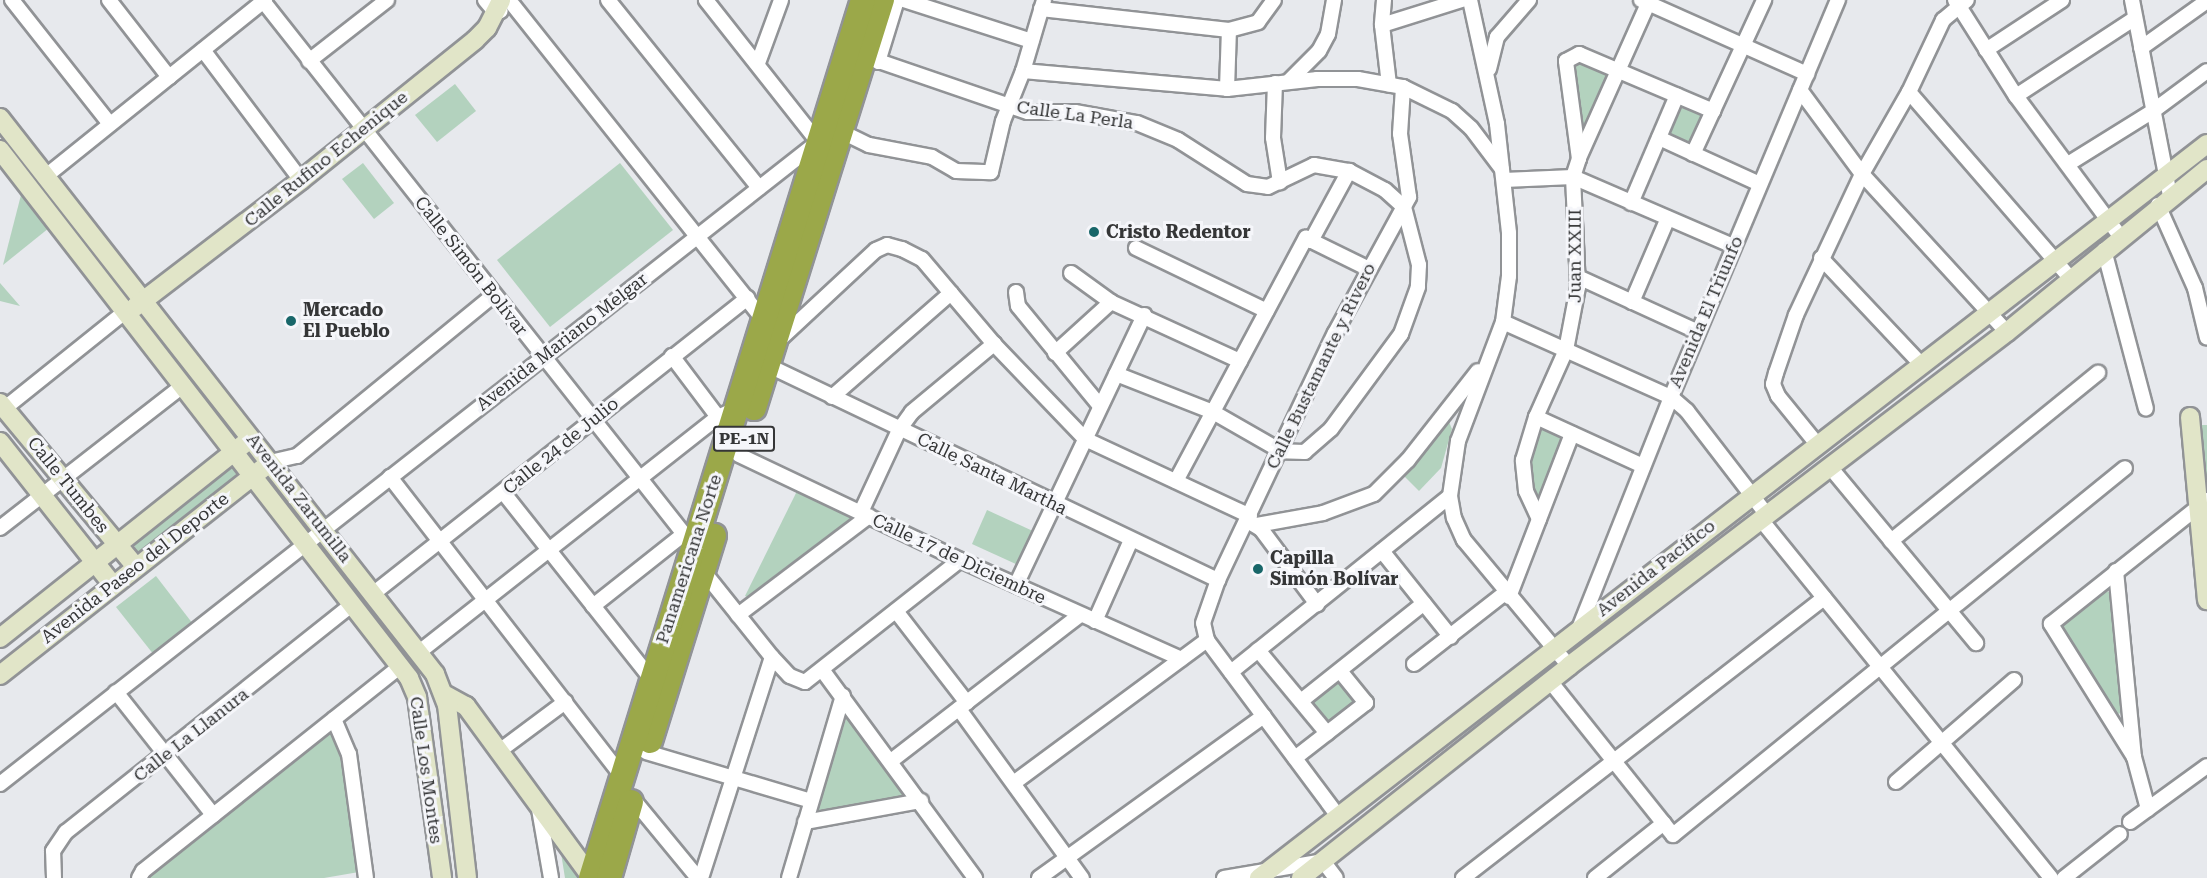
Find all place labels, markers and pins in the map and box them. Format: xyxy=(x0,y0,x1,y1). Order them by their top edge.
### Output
place label: Cristo Redentor xyxy=(1106,221,1251,243)
marker: Cristo Redentor xyxy=(1087,225,1101,239)
place label: Mercado El Pueblo xyxy=(303,300,390,342)
marker: Mercado El Pueblo xyxy=(284,314,298,328)
place label: Capilla Simón Bolívar xyxy=(1270,548,1399,590)
marker: Capilla Simón Bolívar xyxy=(1251,562,1265,576)

